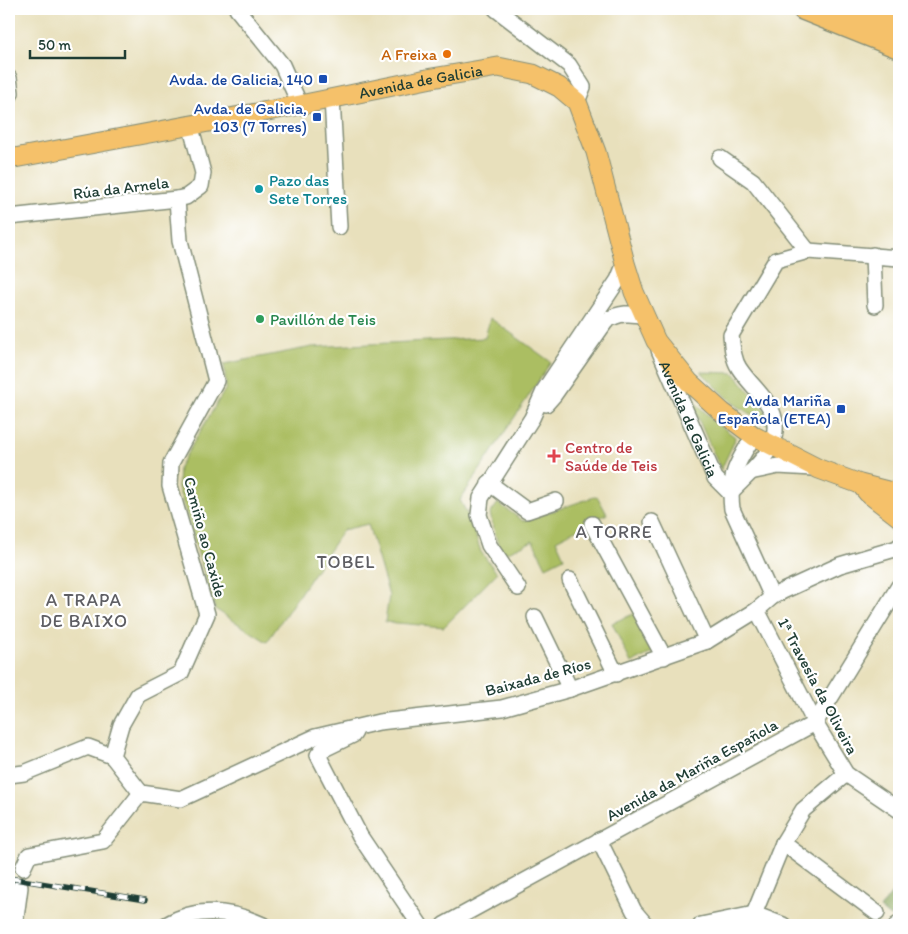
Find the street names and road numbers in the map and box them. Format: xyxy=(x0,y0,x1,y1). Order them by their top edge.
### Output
street label: Avenida de Galicia xyxy=(357,60,484,102)
street label: Rúa da Arnela xyxy=(72,173,171,203)
street label: Avenida de Galicia xyxy=(655,357,723,480)
street label: Camiño ao Caxide xyxy=(180,475,230,599)
street label: 1ª Travesía da Oliveira xyxy=(774,614,862,758)
street label: Baixada de Ríos xyxy=(483,654,593,700)
street label: Avenida da Mariña Española xyxy=(603,715,782,825)

